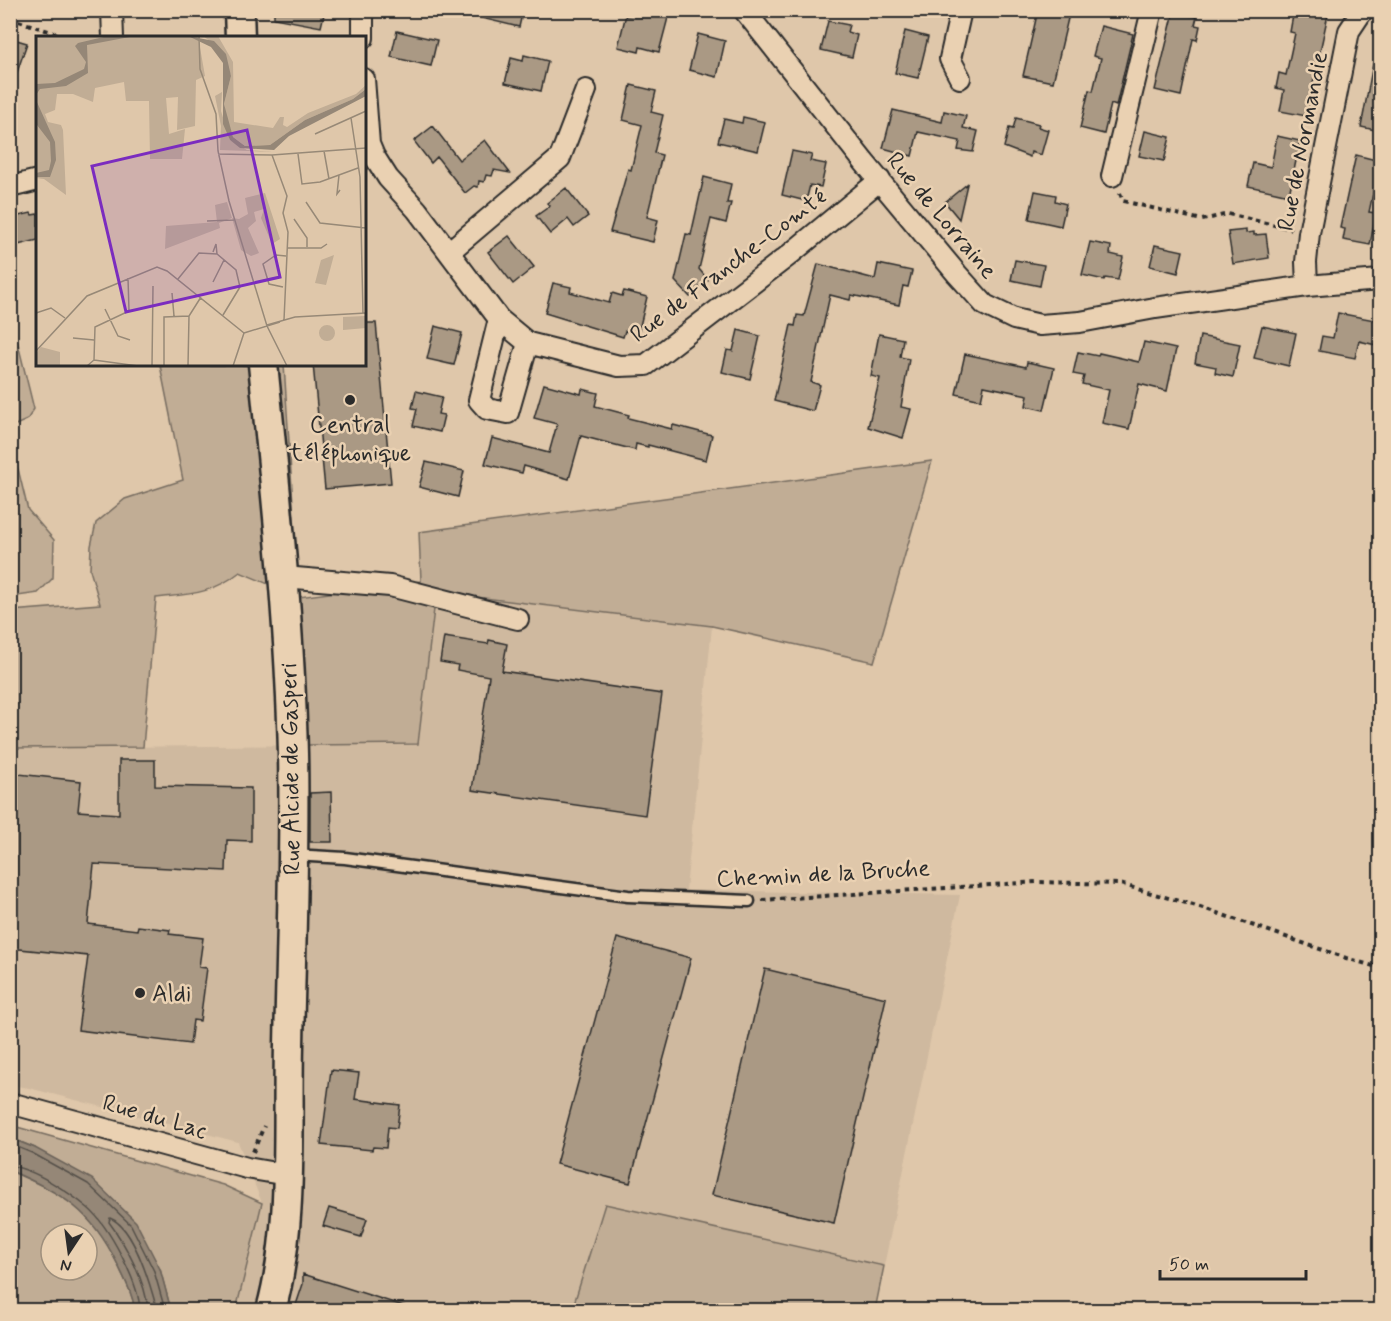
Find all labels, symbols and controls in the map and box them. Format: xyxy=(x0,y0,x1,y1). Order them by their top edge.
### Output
inset map xyxy=(36,36,366,366)
street label: Rue de Normandie xyxy=(1271,49,1336,234)
street label: Rue de Lorraine xyxy=(879,146,1003,286)
street label: Rue de Franche-Comté xyxy=(624,182,834,350)
marker: Central téléphonique xyxy=(343,393,357,407)
place label: Central téléphonique xyxy=(288,410,411,469)
street label: Rue Alcide de Gasperi xyxy=(274,663,309,875)
street label: Chemin de la Bruche xyxy=(715,853,931,896)
place label: Aldi xyxy=(152,979,191,1010)
marker: Aldi xyxy=(133,986,147,1000)
street label: Rue du Lac xyxy=(99,1088,210,1147)
north arrow xyxy=(39,1222,99,1282)
scale bar xyxy=(1160,1243,1306,1281)
text: 50 m xyxy=(1169,1253,1209,1277)
text: N xyxy=(58,1254,74,1277)

